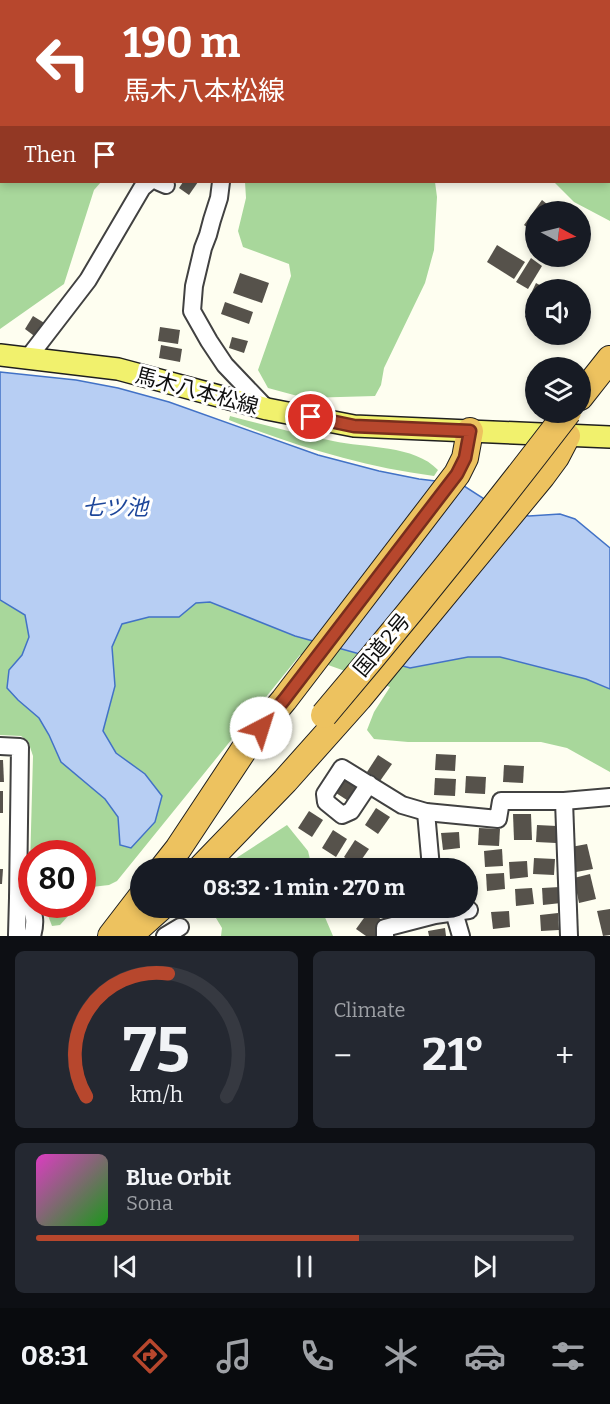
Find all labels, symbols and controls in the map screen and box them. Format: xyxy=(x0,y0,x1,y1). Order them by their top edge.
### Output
text: 190 m xyxy=(123,18,240,68)
icon: left xyxy=(24,24,102,102)
text: 馬木八本松線 xyxy=(123,75,285,107)
icon: arrive xyxy=(88,138,121,171)
text: Then xyxy=(24,141,76,168)
north arrow xyxy=(525,201,591,267)
map controls xyxy=(525,201,591,423)
button: sound xyxy=(525,279,591,345)
button: layers xyxy=(525,357,591,423)
street label: 馬木八本松線 xyxy=(133,362,261,420)
pin xyxy=(285,391,336,442)
icon: arrive xyxy=(294,400,327,433)
water label: 七ツ池 xyxy=(82,494,150,521)
street label: 国道2号 xyxy=(348,608,416,682)
position arrow xyxy=(229,696,293,760)
speed limit sign: 80 xyxy=(18,840,96,918)
text: 08:32 · 1 min · 270 m xyxy=(203,874,405,901)
text: Climate xyxy=(334,998,405,1022)
text: 75 xyxy=(123,1013,190,1088)
text: 21° xyxy=(422,1028,485,1082)
text: − xyxy=(334,1036,352,1076)
text: + xyxy=(555,1036,574,1076)
text: km/h xyxy=(130,1082,183,1108)
text: Blue Orbit xyxy=(126,1164,231,1191)
text: Sona xyxy=(126,1191,173,1215)
icon: previous xyxy=(109,1250,142,1283)
icon: pause xyxy=(288,1250,321,1283)
icon: next xyxy=(468,1250,501,1283)
icon: directions xyxy=(129,1335,171,1377)
icon: music xyxy=(213,1335,255,1377)
icon: phone xyxy=(296,1335,338,1377)
icon: climate xyxy=(380,1335,422,1377)
icon: car xyxy=(464,1335,506,1377)
icon: filters xyxy=(547,1335,589,1377)
text: 08:31 xyxy=(21,1340,88,1372)

